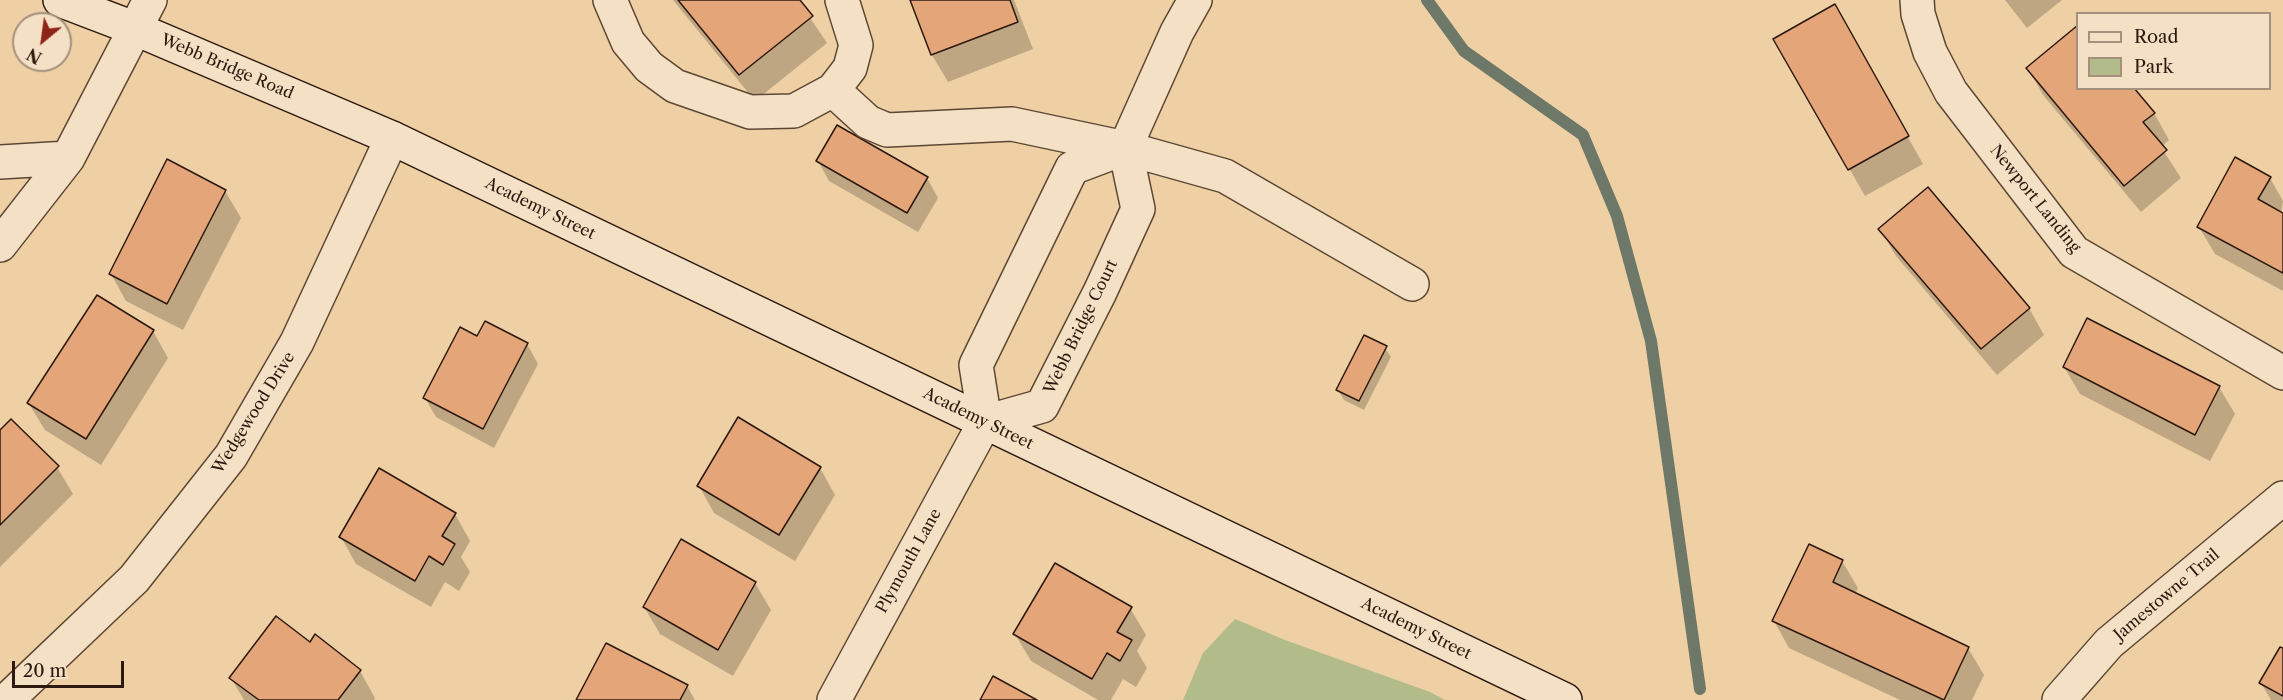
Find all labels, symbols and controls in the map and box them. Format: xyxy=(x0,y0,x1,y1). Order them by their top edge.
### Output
north arrow xyxy=(12,12,72,72)
legend xyxy=(2076,12,2271,90)
text: Road xyxy=(2134,26,2179,48)
street label: Webb Bridge Road xyxy=(158,30,296,104)
text: N xyxy=(23,44,45,68)
text: Park xyxy=(2134,56,2173,78)
street label: Newport Landing xyxy=(1986,141,2084,257)
street label: Academy Street xyxy=(482,174,598,244)
street label: Webb Bridge Court xyxy=(1040,257,1122,397)
street label: Wedgewood Drive xyxy=(209,349,299,477)
street label: Academy Street xyxy=(920,384,1036,454)
street label: Plymouth Lane xyxy=(872,505,946,617)
street label: Jamestowne Trail xyxy=(2110,545,2224,645)
street label: Academy Street xyxy=(1358,594,1474,664)
scale bar xyxy=(15,649,128,687)
text: 20 m xyxy=(23,660,66,682)

